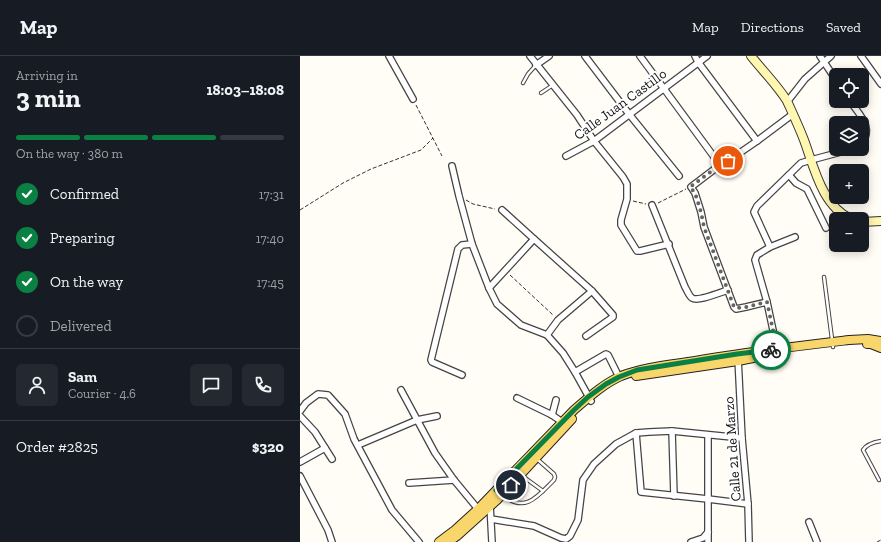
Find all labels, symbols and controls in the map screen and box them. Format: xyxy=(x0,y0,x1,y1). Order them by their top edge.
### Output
text: Map xyxy=(20,16,57,39)
text: Map xyxy=(692,19,719,36)
text: Directions xyxy=(741,19,804,36)
text: Saved xyxy=(826,19,861,36)
street label: Calle Juan Castillo xyxy=(571,65,670,144)
text: Arriving in xyxy=(16,68,78,83)
map controls xyxy=(829,68,869,252)
button: locate xyxy=(829,68,869,108)
text: 18:03–18:08 xyxy=(206,81,284,99)
text: 3 min xyxy=(16,82,81,114)
button: layers xyxy=(829,116,869,156)
pin xyxy=(711,144,745,178)
text: On the way · 380 m xyxy=(16,146,123,161)
icon: bag xyxy=(717,150,739,172)
button: + xyxy=(829,164,869,204)
icon: check xyxy=(16,183,38,205)
text: Confirmed xyxy=(50,185,119,203)
text: 17:31 xyxy=(259,187,284,202)
button: − xyxy=(829,212,869,252)
icon: check xyxy=(16,227,38,249)
text: Preparing xyxy=(50,229,115,247)
text: 17:40 xyxy=(256,231,284,246)
icon: check xyxy=(16,271,38,293)
text: On the way xyxy=(50,273,123,291)
text: 17:45 xyxy=(257,275,284,290)
text: Delivered xyxy=(50,317,112,335)
courier xyxy=(751,330,791,370)
icon: bike xyxy=(760,339,782,361)
button: person xyxy=(16,364,58,406)
button: chat xyxy=(190,364,232,406)
button: phone xyxy=(242,364,284,406)
text: Sam xyxy=(68,368,97,386)
text: Courier · 4.6 xyxy=(68,386,136,401)
street label: Calle 21 de Marzo xyxy=(720,396,745,502)
text: Order #2825 xyxy=(16,438,98,456)
text: $320 xyxy=(252,438,284,456)
pin xyxy=(494,468,528,502)
icon: home xyxy=(500,474,522,496)

